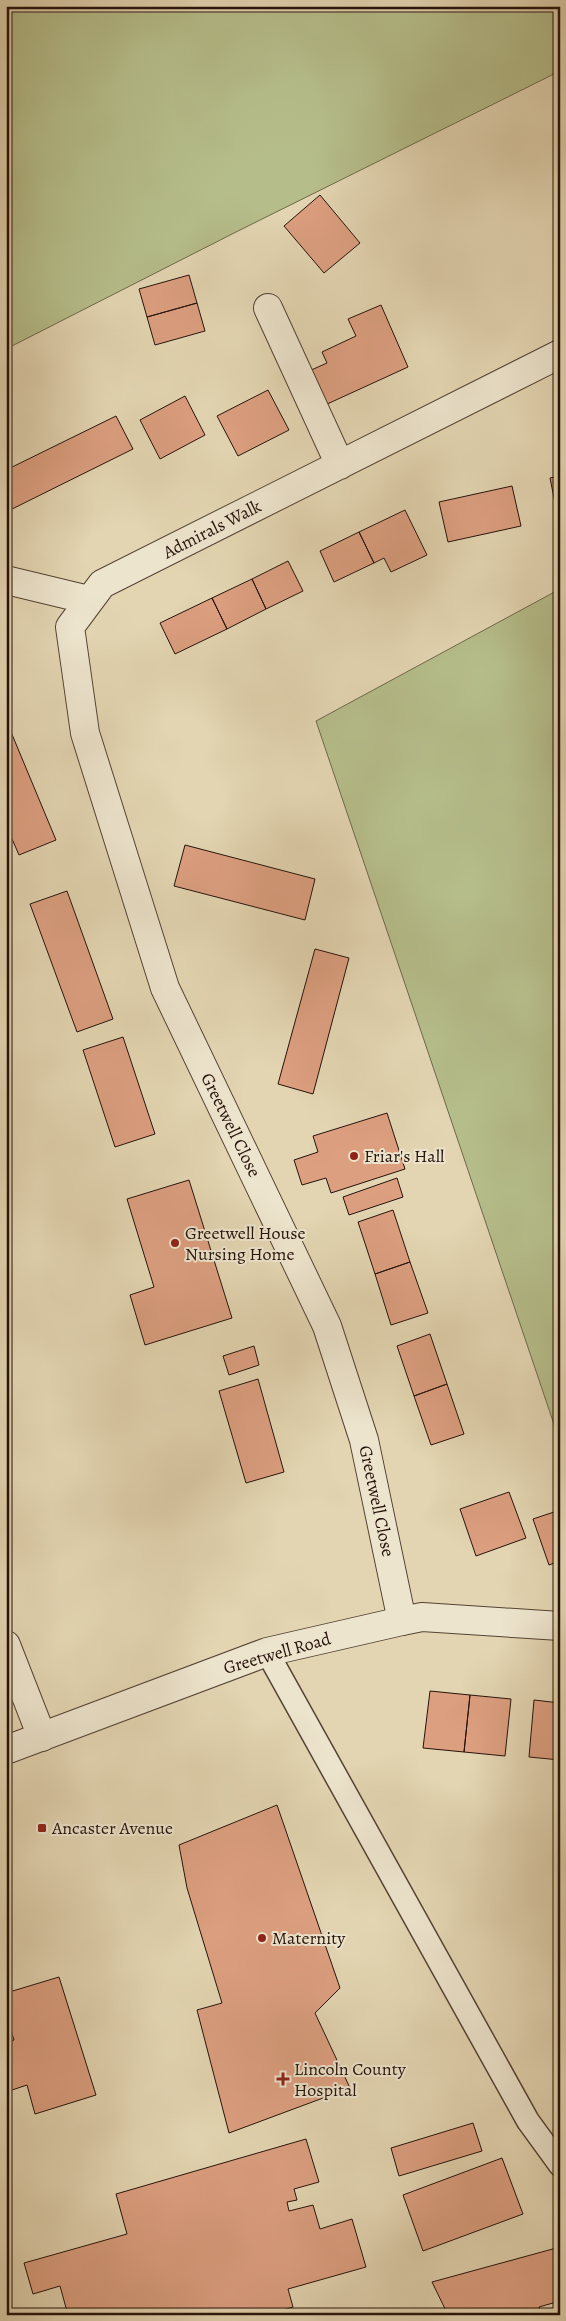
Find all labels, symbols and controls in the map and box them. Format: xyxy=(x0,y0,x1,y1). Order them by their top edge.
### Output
street label: Admirals Walk xyxy=(158,494,265,565)
street label: Greetwell Close xyxy=(195,1069,267,1181)
place label: Friar's Hall xyxy=(364,1144,445,1168)
marker: Friar's Hall xyxy=(348,1150,360,1162)
place label: Greetwell House Nursing Home xyxy=(185,1221,305,1266)
marker: Greetwell House Nursing Home xyxy=(169,1237,181,1249)
street label: Greetwell Close xyxy=(353,1443,401,1559)
street label: Greetwell Road xyxy=(220,1626,334,1680)
place label: Ancaster Avenue xyxy=(51,1816,173,1840)
marker: Ancaster Avenue xyxy=(36,1822,48,1834)
place label: Maternity xyxy=(272,1926,346,1950)
marker: Maternity xyxy=(256,1932,268,1944)
place label: Lincoln County Hospital xyxy=(294,2057,407,2102)
marker: Lincoln County Hospital xyxy=(276,2072,290,2086)

